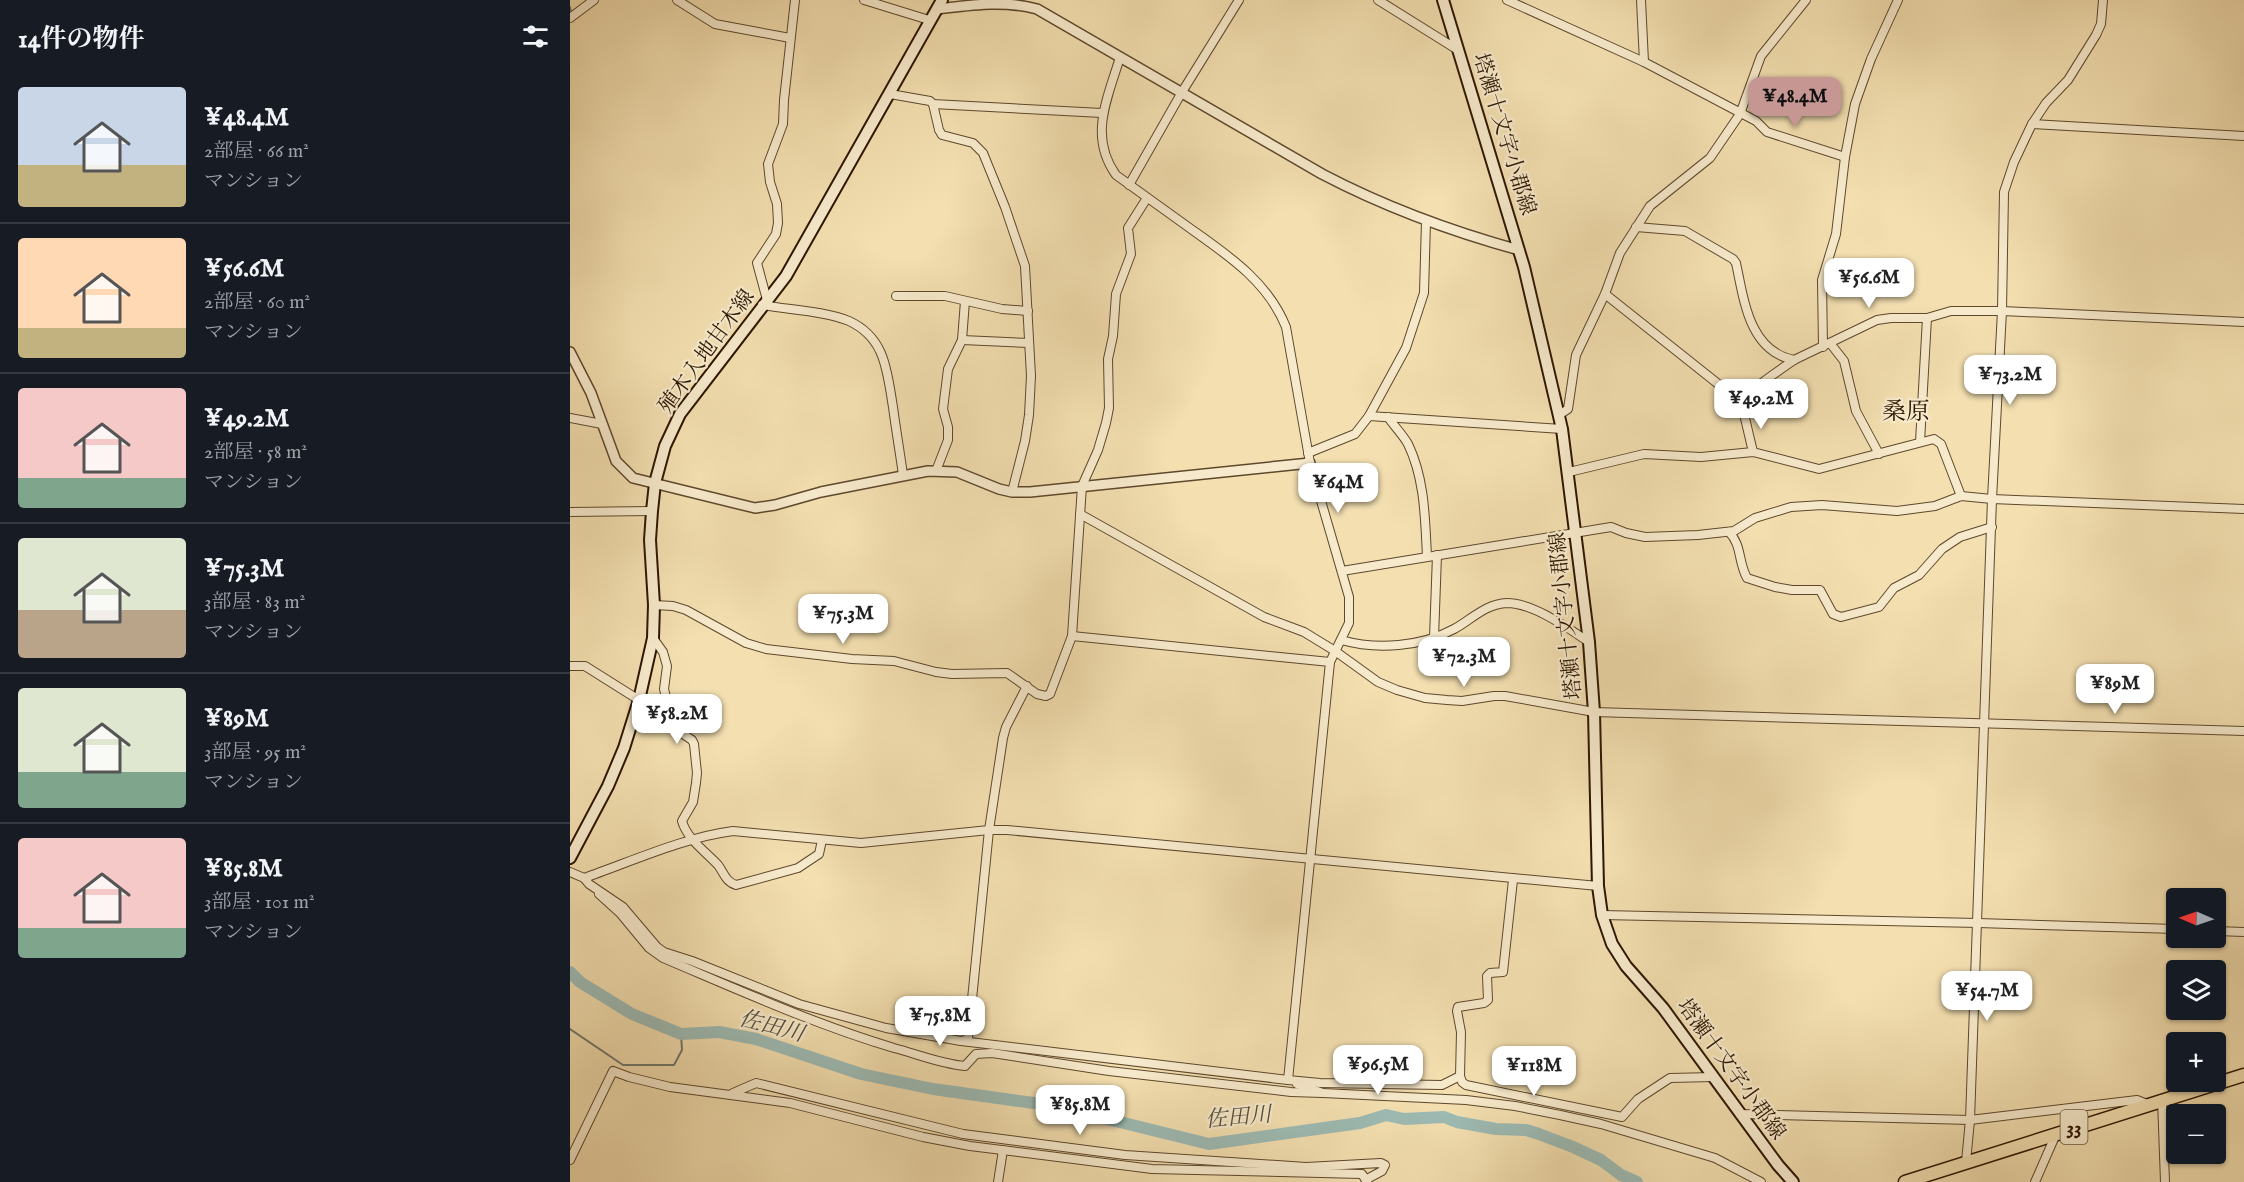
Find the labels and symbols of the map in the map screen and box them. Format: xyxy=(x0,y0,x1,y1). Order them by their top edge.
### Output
street label: 塔瀬十文字小郡線 xyxy=(1466,50,1541,219)
pin: ¥48.4M xyxy=(1746,77,1844,128)
pin: ¥56.6M xyxy=(1820,258,1918,309)
street label: 殖木入地甘木線 xyxy=(653,284,761,419)
pin: ¥73.2M xyxy=(1961,355,2059,406)
pin: ¥49.2M xyxy=(1712,379,1810,430)
district label: 桑原 xyxy=(1882,397,1930,428)
pin: ¥64M xyxy=(1302,463,1374,514)
street label: 塔瀬十文字小郡線 xyxy=(1544,531,1589,701)
pin: ¥75.3M xyxy=(794,594,892,645)
pin: ¥72.3M xyxy=(1415,637,1513,688)
pin: ¥89M xyxy=(2079,664,2151,715)
pin: ¥58.2M xyxy=(628,694,726,745)
north arrow xyxy=(2166,888,2226,948)
pin: ¥54.7M xyxy=(1938,971,2036,1022)
street label: 塔瀬十文字小郡線 xyxy=(1670,994,1791,1146)
pin: ¥75.8M xyxy=(891,996,989,1047)
water label: 佐田川 xyxy=(736,1005,809,1050)
pin: ¥96.5M xyxy=(1329,1045,1427,1096)
pin: ¥118M xyxy=(1492,1046,1576,1097)
pin: ¥85.8M xyxy=(1031,1085,1129,1136)
water label: 佐田川 xyxy=(1204,1101,1274,1135)
road number: 33 xyxy=(2060,1110,2088,1144)

